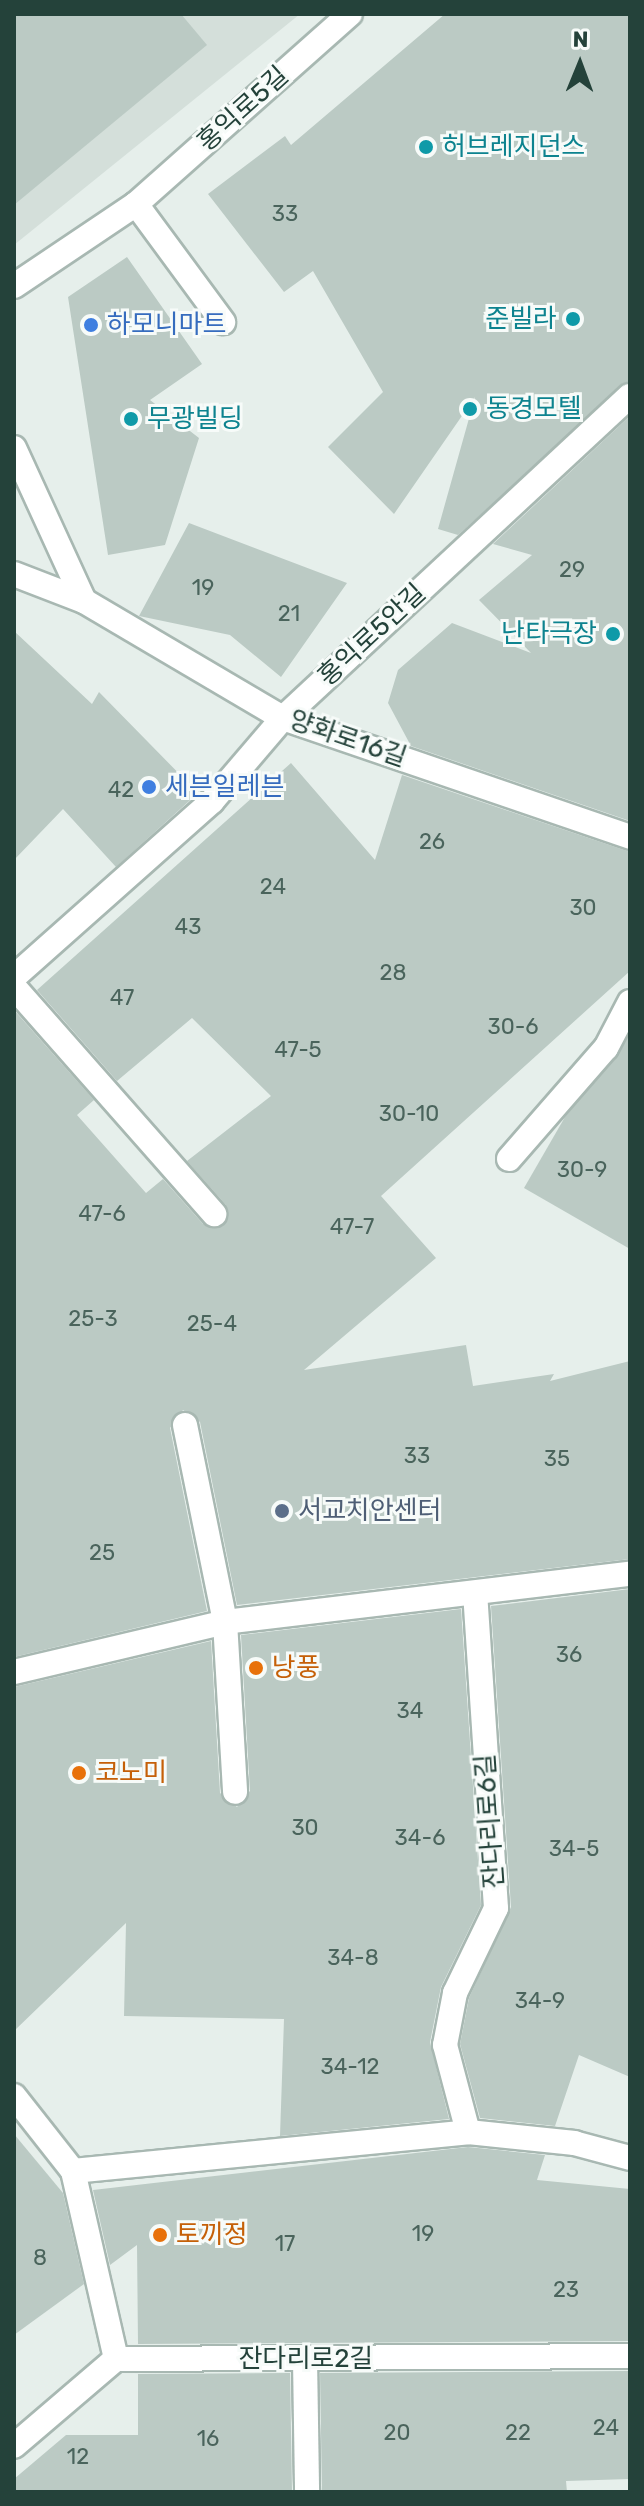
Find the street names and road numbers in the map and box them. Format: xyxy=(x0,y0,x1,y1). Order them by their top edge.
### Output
street label: 홍익로5길 xyxy=(191,60,295,158)
street label: 홍익로5안길 xyxy=(312,578,432,692)
street label: 양화로16길 xyxy=(285,704,411,774)
street label: 잔다리로6길 xyxy=(470,1752,510,1890)
street label: 잔다리로2길 xyxy=(239,2343,373,2375)

